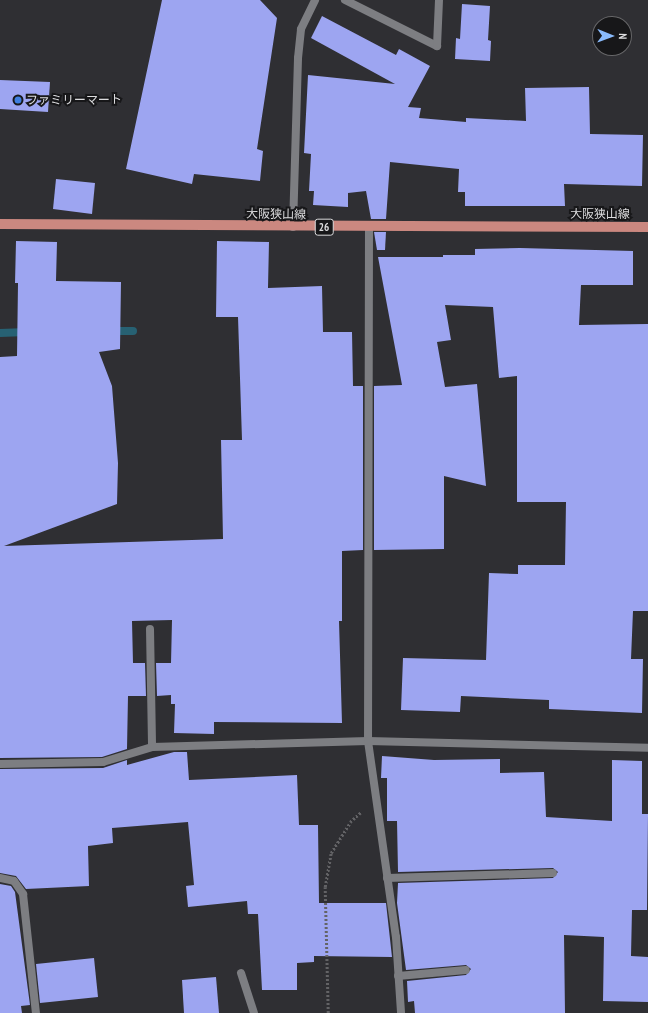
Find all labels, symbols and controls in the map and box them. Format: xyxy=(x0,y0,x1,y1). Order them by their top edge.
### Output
north arrow xyxy=(592,16,632,56)
text: N xyxy=(616,33,630,39)
place label: ファミリーマート xyxy=(26,93,122,107)
marker: ファミリーマート xyxy=(13,95,23,105)
street label: 大阪狭山線 xyxy=(246,206,306,222)
street label: 大阪狭山線 xyxy=(570,207,630,221)
road number: 26 xyxy=(314,218,334,236)

